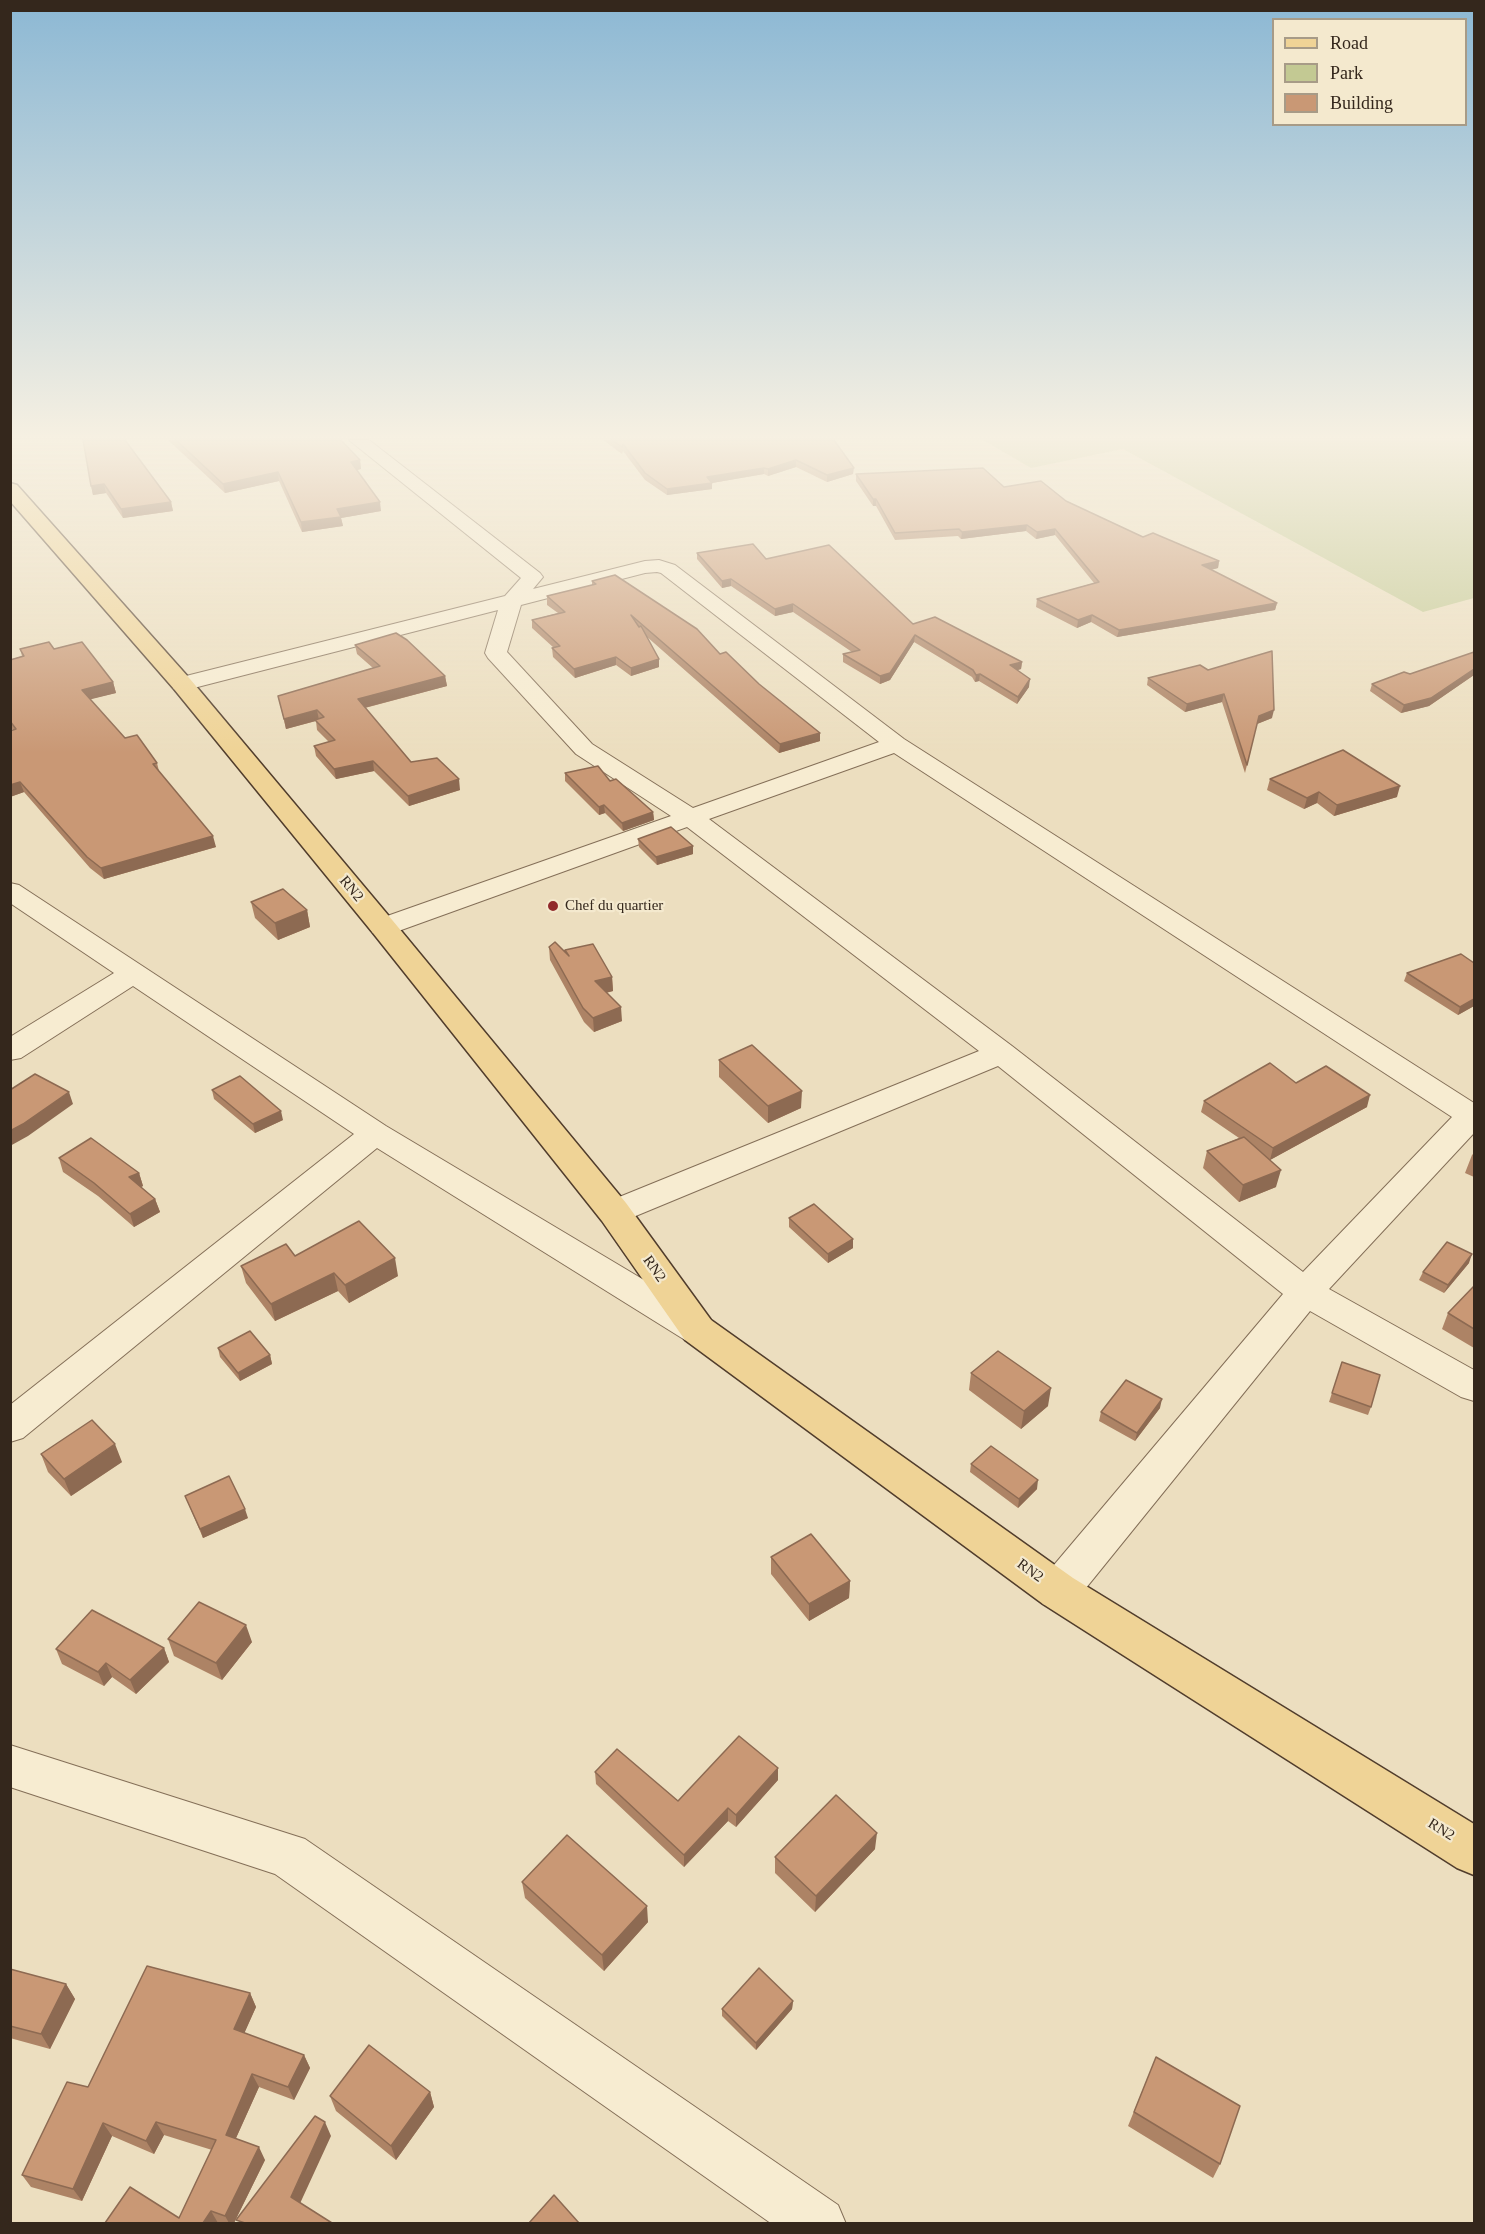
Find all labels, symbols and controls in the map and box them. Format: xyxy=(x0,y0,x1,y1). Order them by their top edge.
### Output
legend xyxy=(1272,18,1467,126)
text: Road xyxy=(1330,33,1368,53)
text: Park xyxy=(1330,63,1363,83)
text: Building xyxy=(1330,93,1393,113)
street label: RN2 xyxy=(335,872,367,906)
place label: Chef du quartier xyxy=(565,897,663,915)
marker: Chef du quartier xyxy=(546,899,560,913)
street label: RN2 xyxy=(639,1252,669,1286)
street label: RN2 xyxy=(1013,1555,1047,1587)
street label: RN2 xyxy=(1424,1815,1458,1845)

